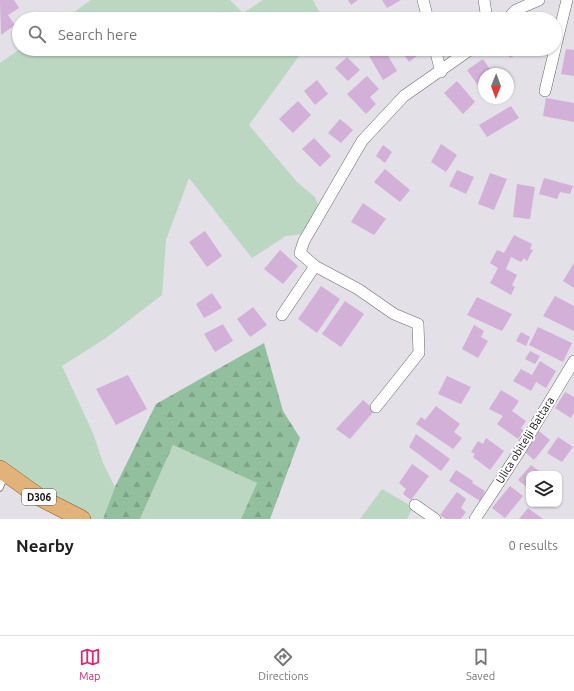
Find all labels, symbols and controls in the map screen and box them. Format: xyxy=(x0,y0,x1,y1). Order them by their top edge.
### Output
search box xyxy=(12,12,562,56)
icon: search xyxy=(26,23,48,45)
text: Search here xyxy=(58,26,137,43)
north arrow xyxy=(478,68,514,104)
street label: Ulica obitelji Battara xyxy=(493,395,557,485)
map controls xyxy=(526,471,562,507)
button: layers xyxy=(526,471,562,507)
road number: D306 xyxy=(22,489,56,505)
text: Nearby xyxy=(16,536,74,555)
text: 0 results xyxy=(508,538,558,552)
tab: Map xyxy=(79,646,101,682)
tab: Directions xyxy=(258,646,308,682)
tab: Saved xyxy=(466,646,495,682)

